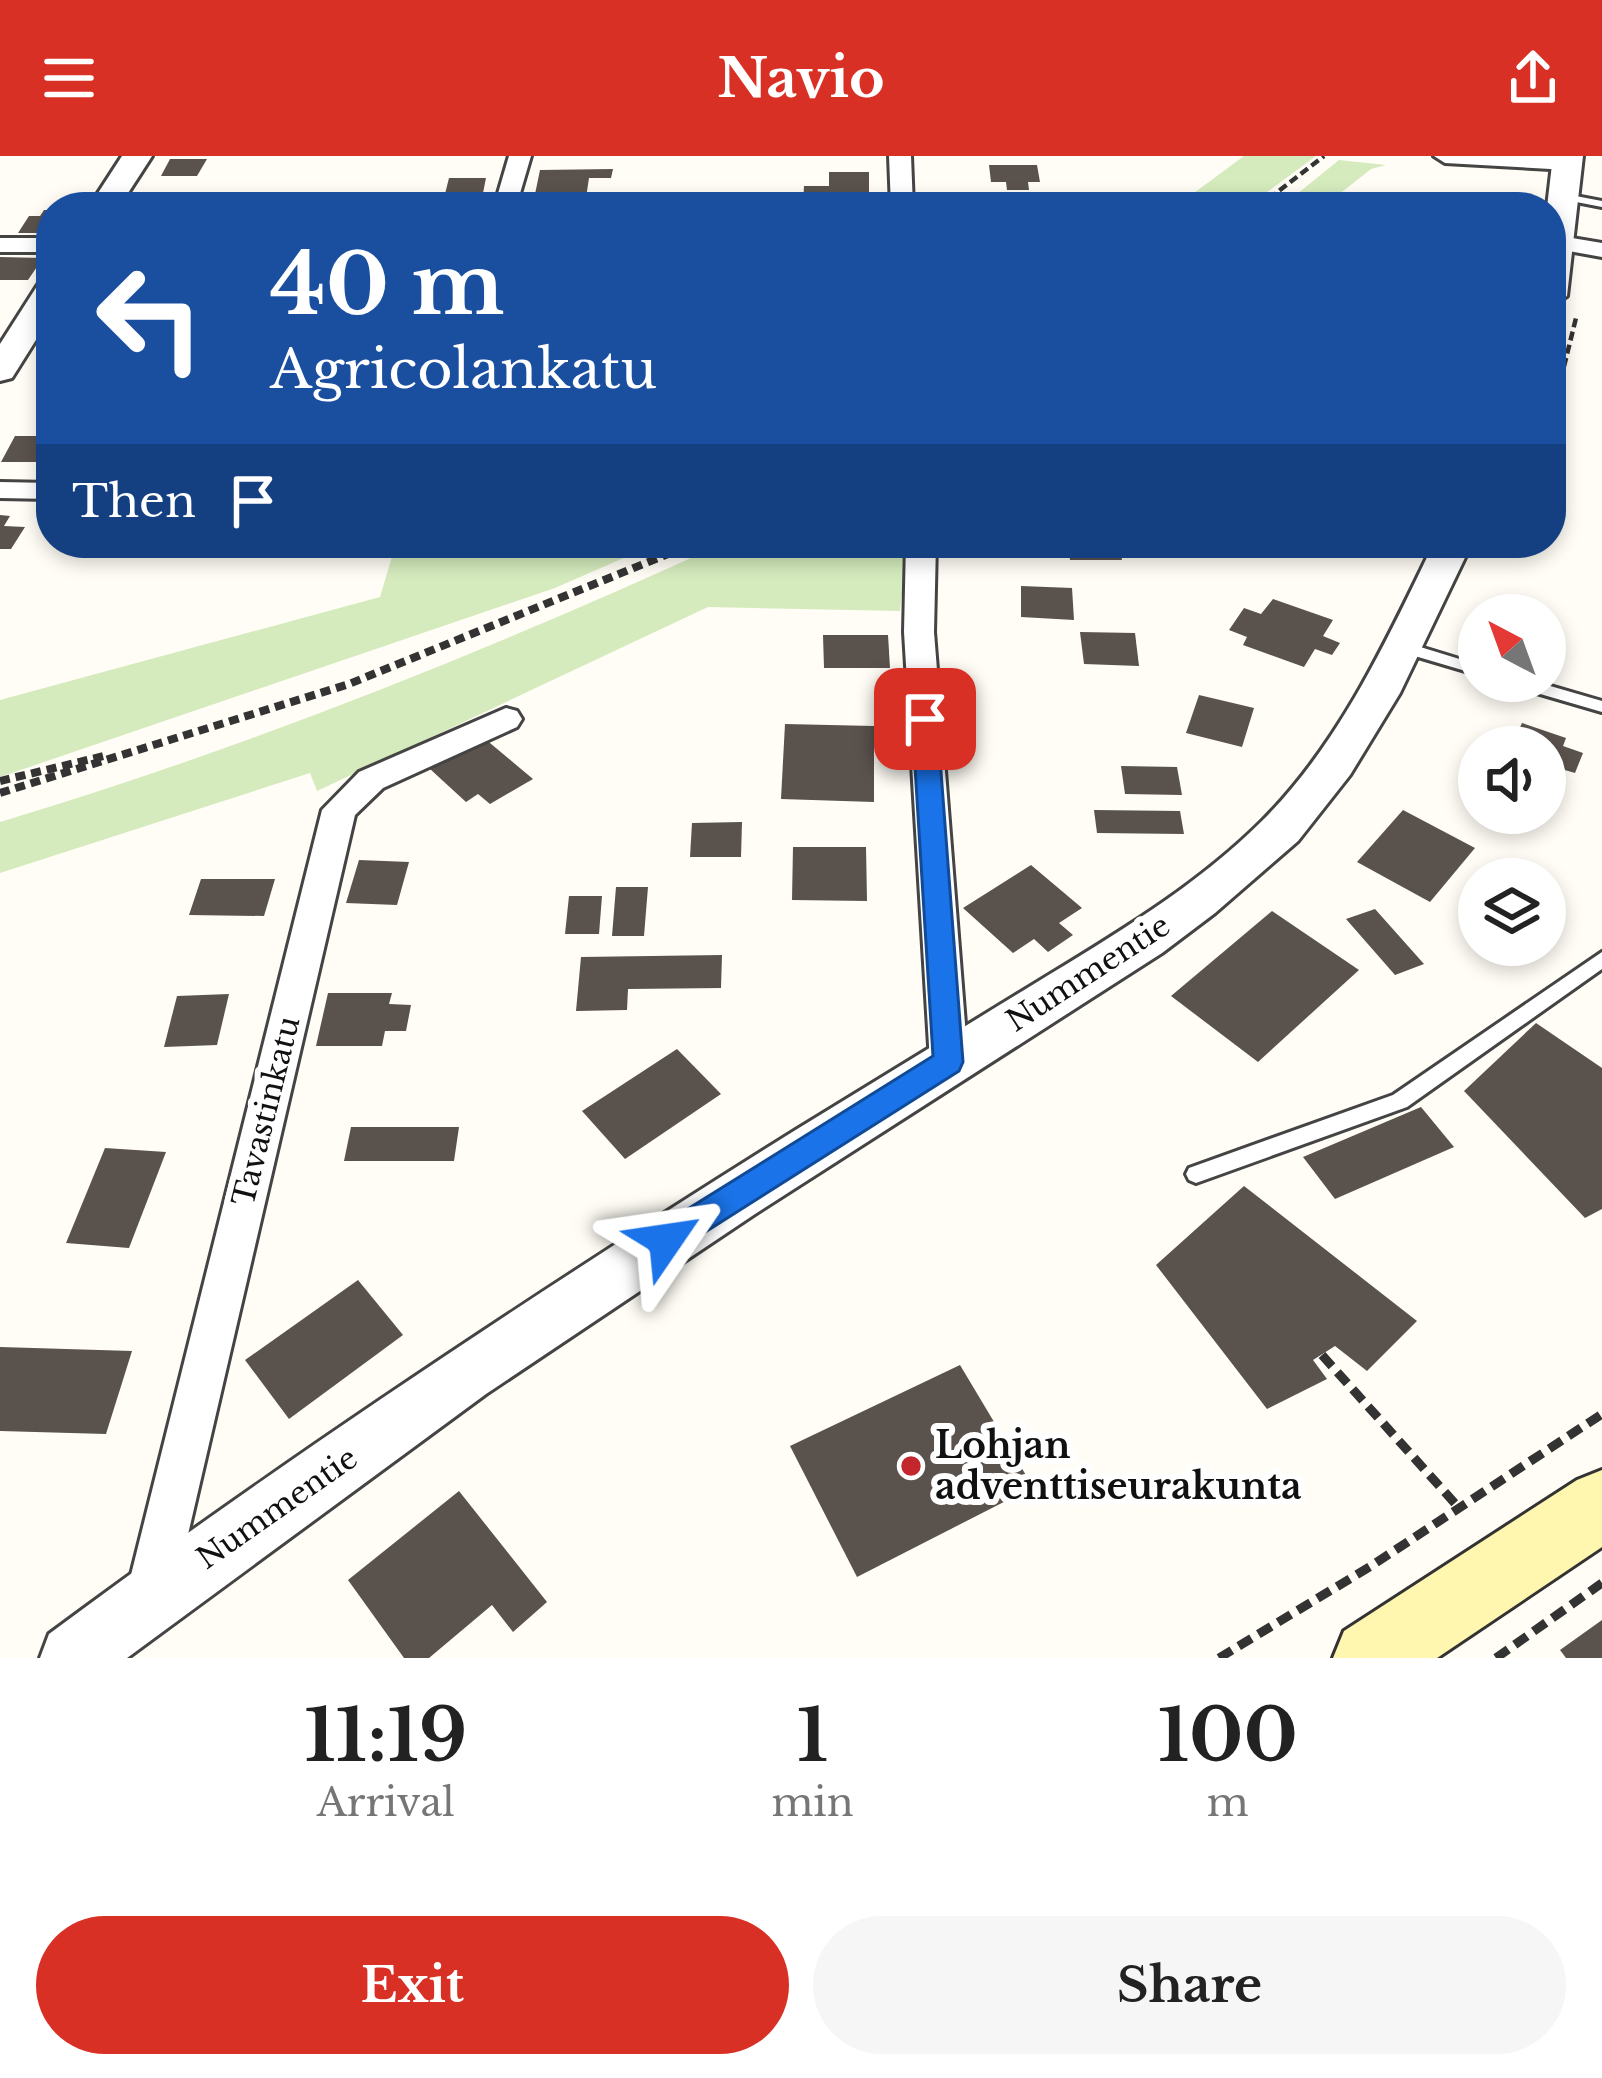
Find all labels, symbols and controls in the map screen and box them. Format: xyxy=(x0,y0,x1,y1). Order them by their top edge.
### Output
icon: menu xyxy=(36,45,102,111)
text: Navio xyxy=(717,45,885,112)
icon: share xyxy=(1500,45,1566,111)
text: 40 m xyxy=(270,233,504,337)
icon: left xyxy=(72,240,228,396)
text: Agricolankatu xyxy=(270,336,657,403)
icon: arrive xyxy=(220,468,286,534)
text: Then xyxy=(72,473,196,529)
north arrow xyxy=(1458,594,1566,702)
map controls xyxy=(1458,594,1566,966)
pin xyxy=(874,668,976,770)
icon: arrive xyxy=(892,686,958,752)
button: sound xyxy=(1458,726,1566,834)
button: layers xyxy=(1458,858,1566,966)
street label: Nummentie xyxy=(999,906,1177,1040)
street label: Tavastinkatu xyxy=(225,1012,307,1210)
position arrow xyxy=(603,1177,729,1303)
place label: Lohjan adventtiseurakunta xyxy=(935,1423,1302,1509)
street label: Nummentie xyxy=(190,1439,364,1577)
marker: Lohjan adventtiseurakunta xyxy=(898,1453,924,1479)
text: 11:19 xyxy=(304,1691,467,1780)
text: 1 xyxy=(797,1691,828,1780)
text: 100 xyxy=(1158,1691,1298,1780)
text: Arrival xyxy=(317,1778,455,1827)
text: min xyxy=(772,1778,854,1827)
text: m xyxy=(1207,1778,1249,1827)
button: Exit xyxy=(36,1916,789,2054)
button: Share xyxy=(813,1916,1566,2054)

